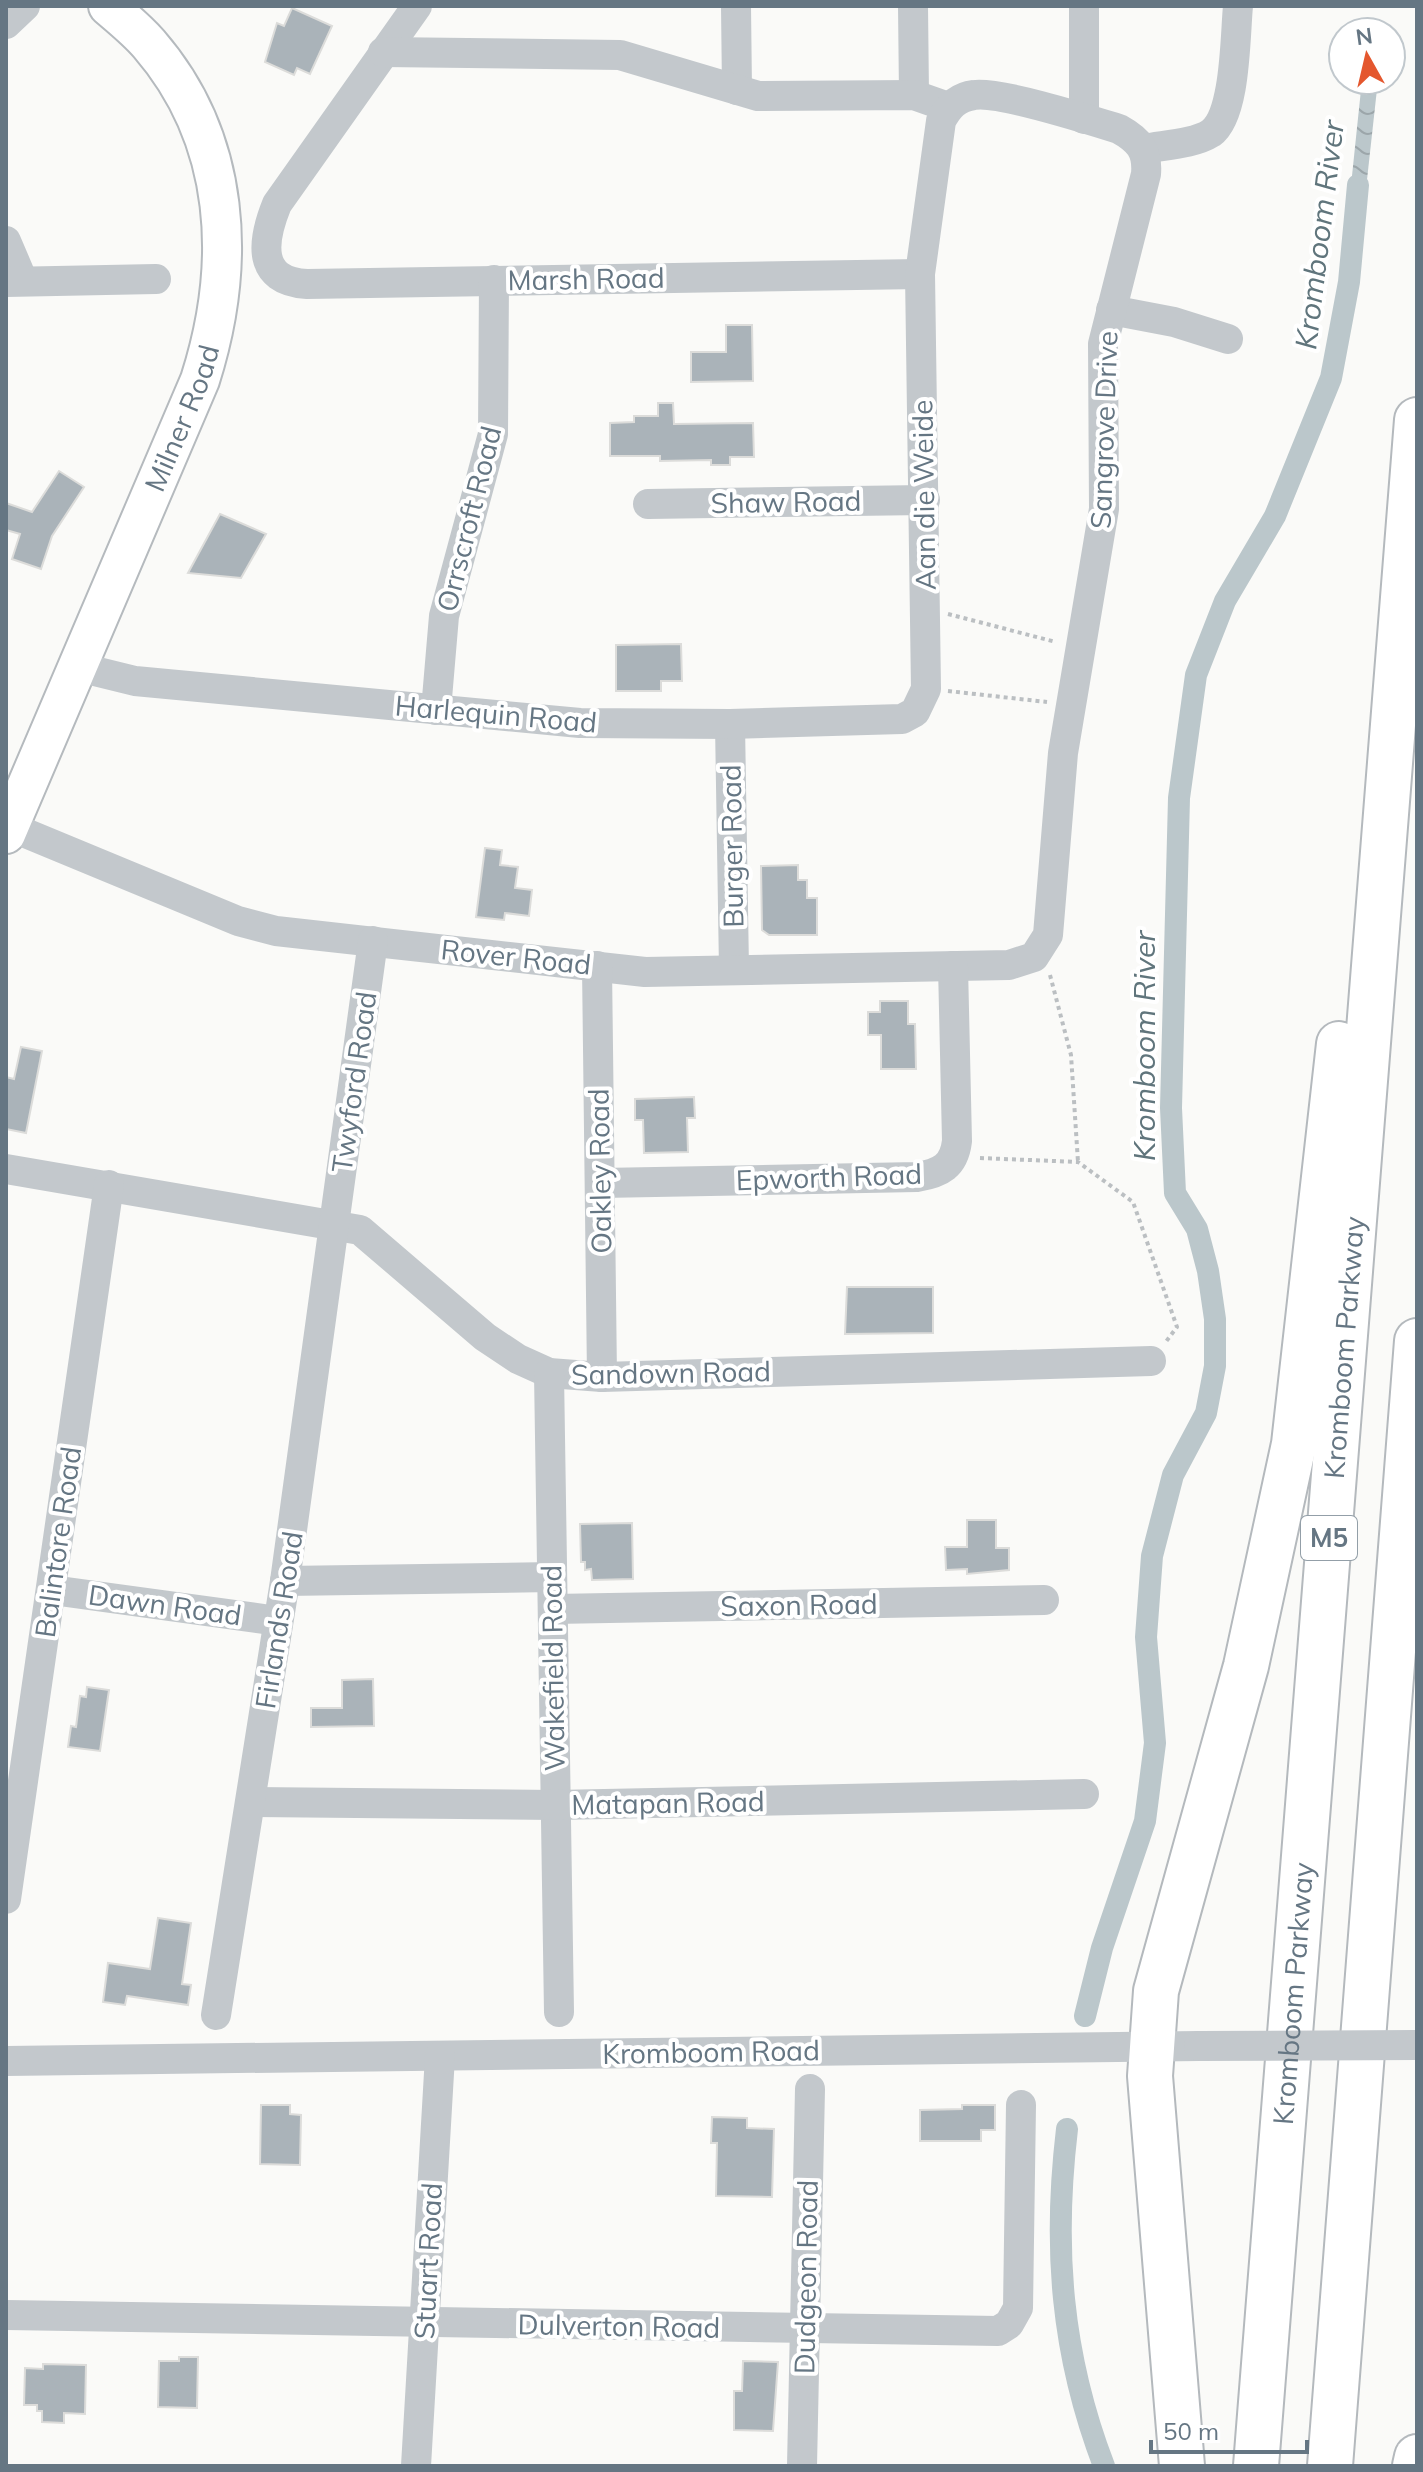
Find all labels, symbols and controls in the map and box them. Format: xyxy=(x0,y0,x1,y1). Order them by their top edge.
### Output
north arrow xyxy=(1327,16,1407,96)
text: N xyxy=(1354,21,1374,51)
water label: Kromboom River xyxy=(1286,117,1352,352)
street label: Marsh Road xyxy=(507,260,665,297)
street label: Sangrove Drive xyxy=(1083,330,1124,530)
street label: Milner Road xyxy=(137,341,226,496)
street label: Aan die Weide xyxy=(904,399,943,591)
street label: Orrscroft Road xyxy=(429,422,508,615)
street label: Shaw Road xyxy=(710,483,862,520)
street label: Harlequin Road xyxy=(394,687,598,740)
street label: Burger Road xyxy=(713,764,750,928)
water label: Kromboom River xyxy=(1125,930,1163,1161)
street label: Rover Road xyxy=(439,931,593,982)
street label: Twyford Road xyxy=(323,989,384,1175)
street label: Oakley Road xyxy=(581,1088,618,1254)
street label: Epworth Road xyxy=(735,1156,923,1197)
street label: Kromboom Parkway xyxy=(1316,1215,1371,1480)
street label: Sandown Road xyxy=(571,1353,771,1392)
street label: Balintore Road xyxy=(27,1444,88,1640)
road number: M5 xyxy=(1301,1516,1357,1560)
street label: Firlands Road xyxy=(247,1529,310,1711)
street label: Wakefield Road xyxy=(533,1565,572,1771)
street label: Dawn Road xyxy=(86,1576,244,1633)
street label: Saxon Road xyxy=(720,1586,878,1623)
street label: Matapan Road xyxy=(571,1783,765,1822)
street label: Kromboom Parkway xyxy=(1265,1861,1320,2126)
street label: Kromboom Road xyxy=(602,2032,820,2071)
street label: Dudgeon Road xyxy=(786,2180,825,2374)
street label: Stuart Road xyxy=(406,2182,449,2340)
street label: Dulverton Road xyxy=(517,2306,721,2345)
scale bar xyxy=(1151,2404,1307,2454)
text: 50 m xyxy=(1163,2416,1219,2446)

